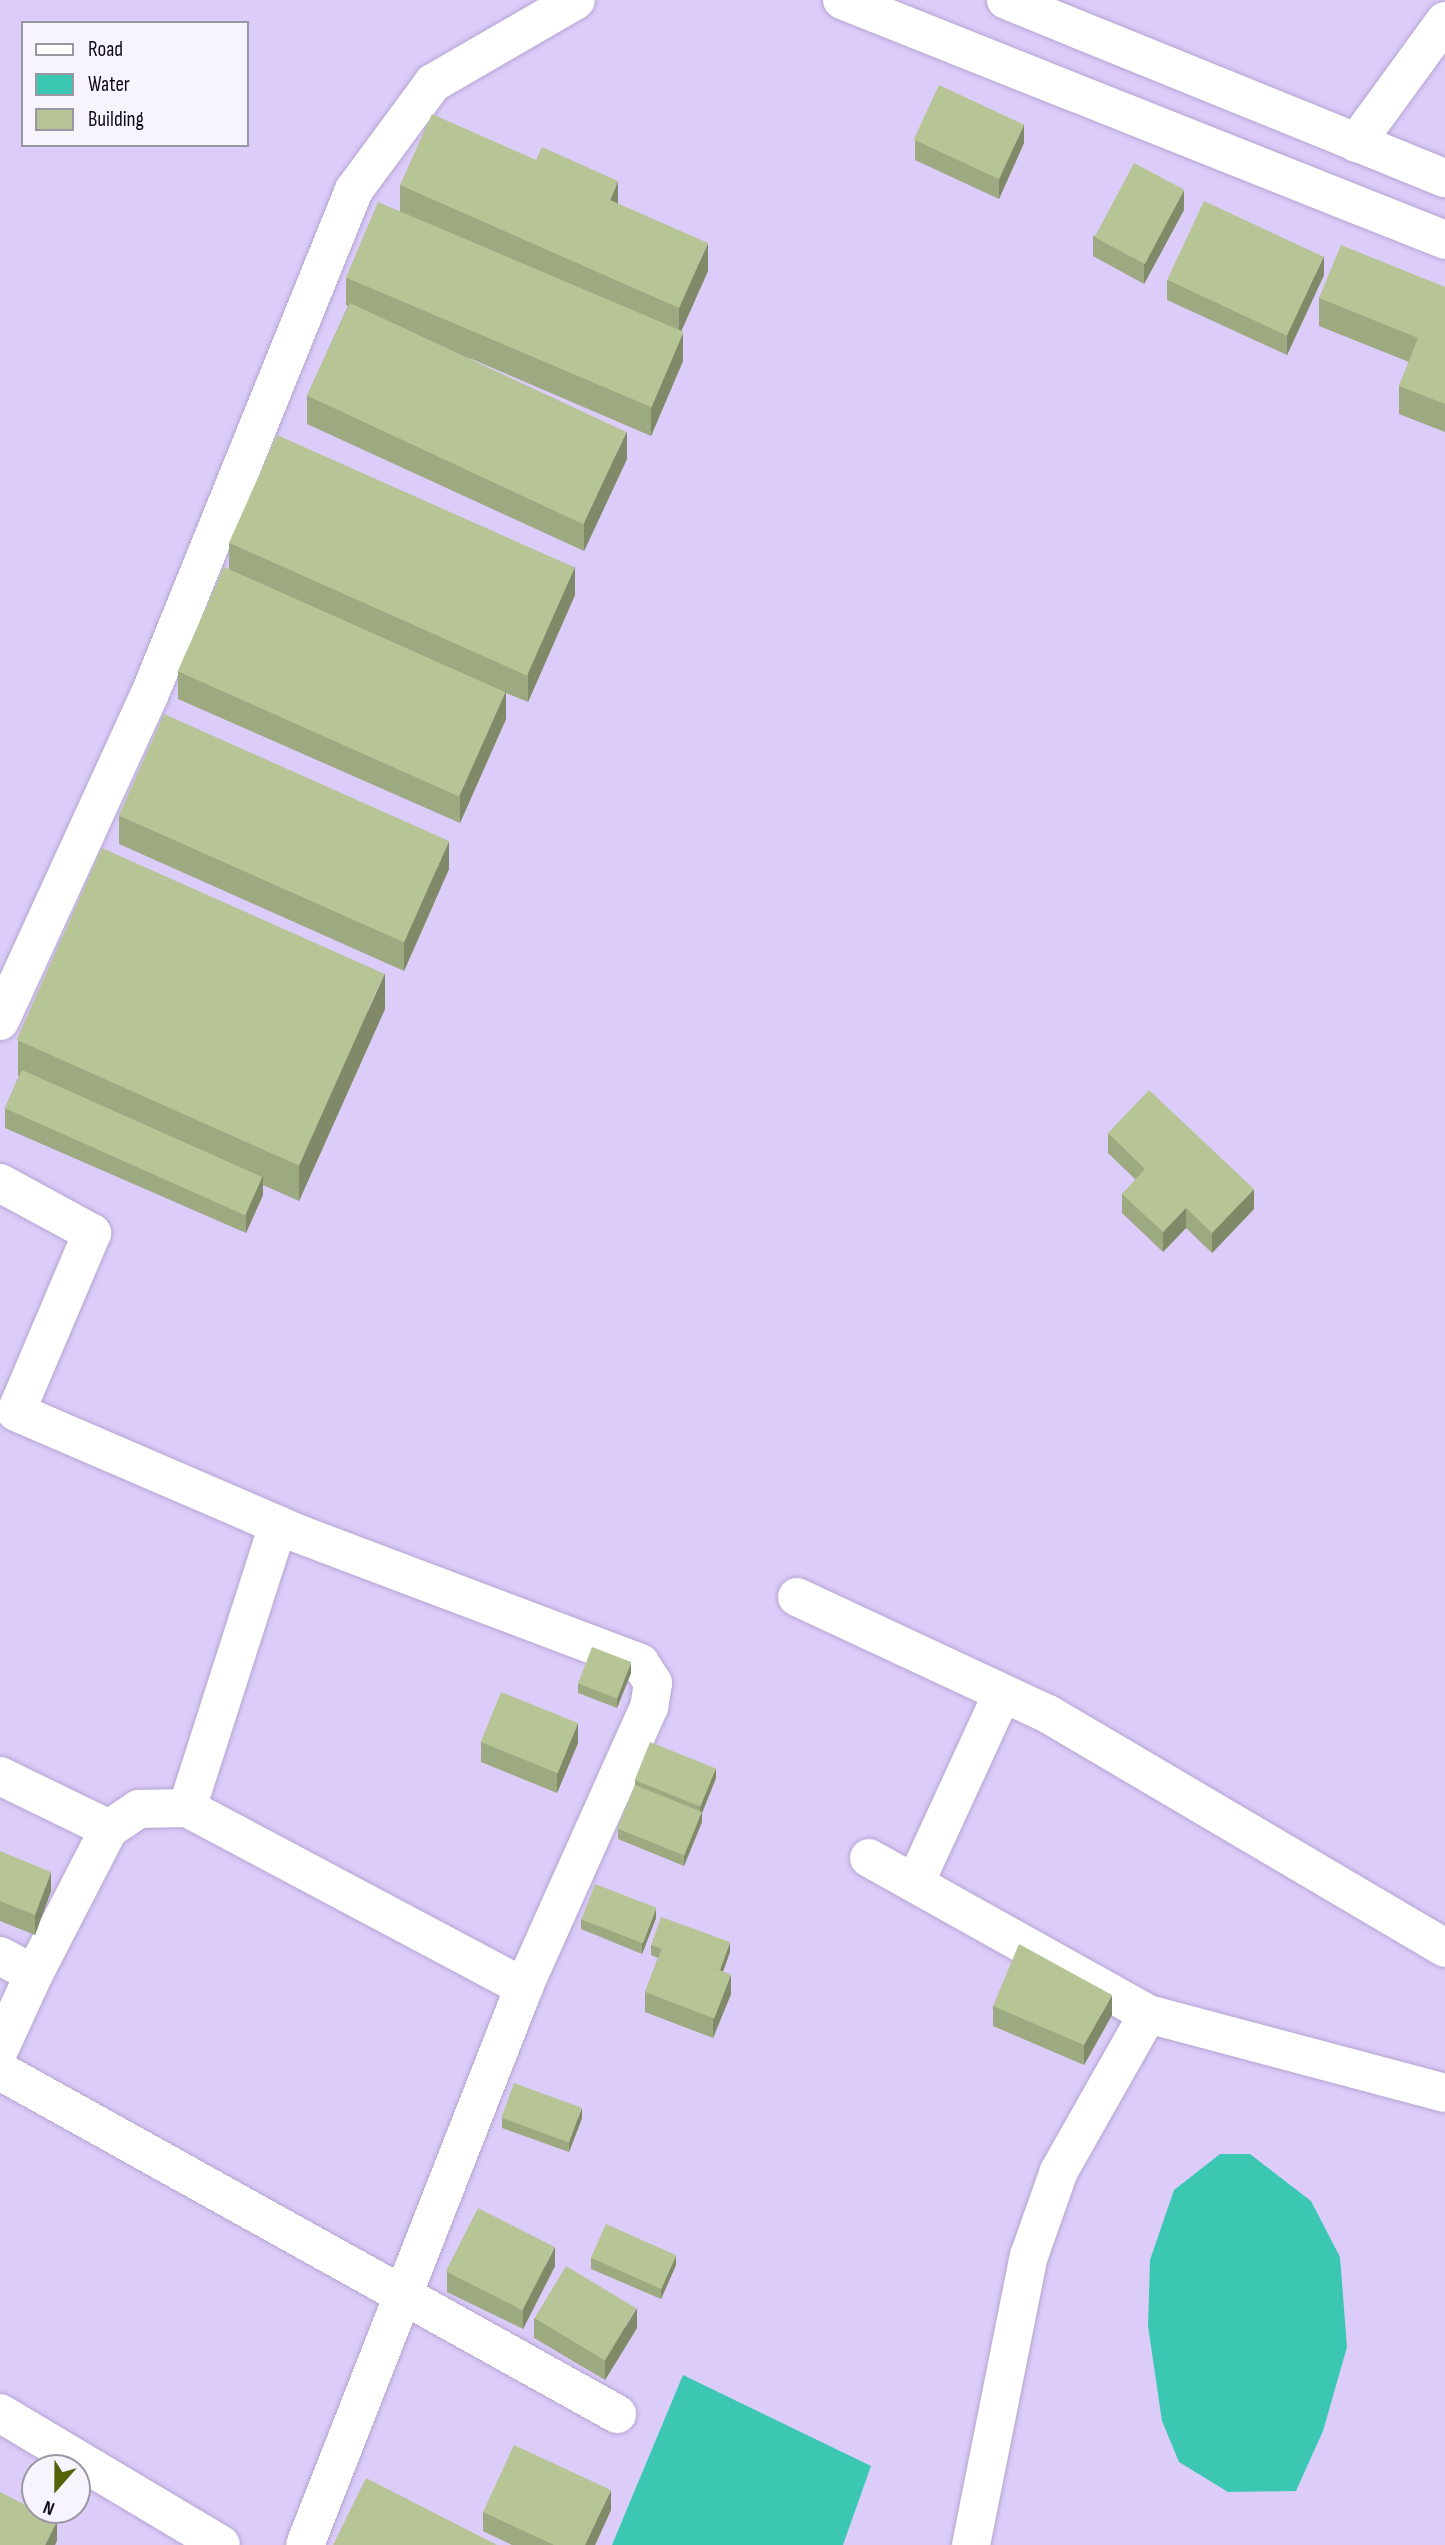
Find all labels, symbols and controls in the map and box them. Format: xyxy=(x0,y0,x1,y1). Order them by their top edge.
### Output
legend xyxy=(21,21,248,147)
text: Road xyxy=(88,37,123,62)
text: Water xyxy=(88,72,130,97)
text: Building xyxy=(88,107,144,132)
north arrow xyxy=(21,2454,91,2524)
text: N xyxy=(40,2495,58,2520)

